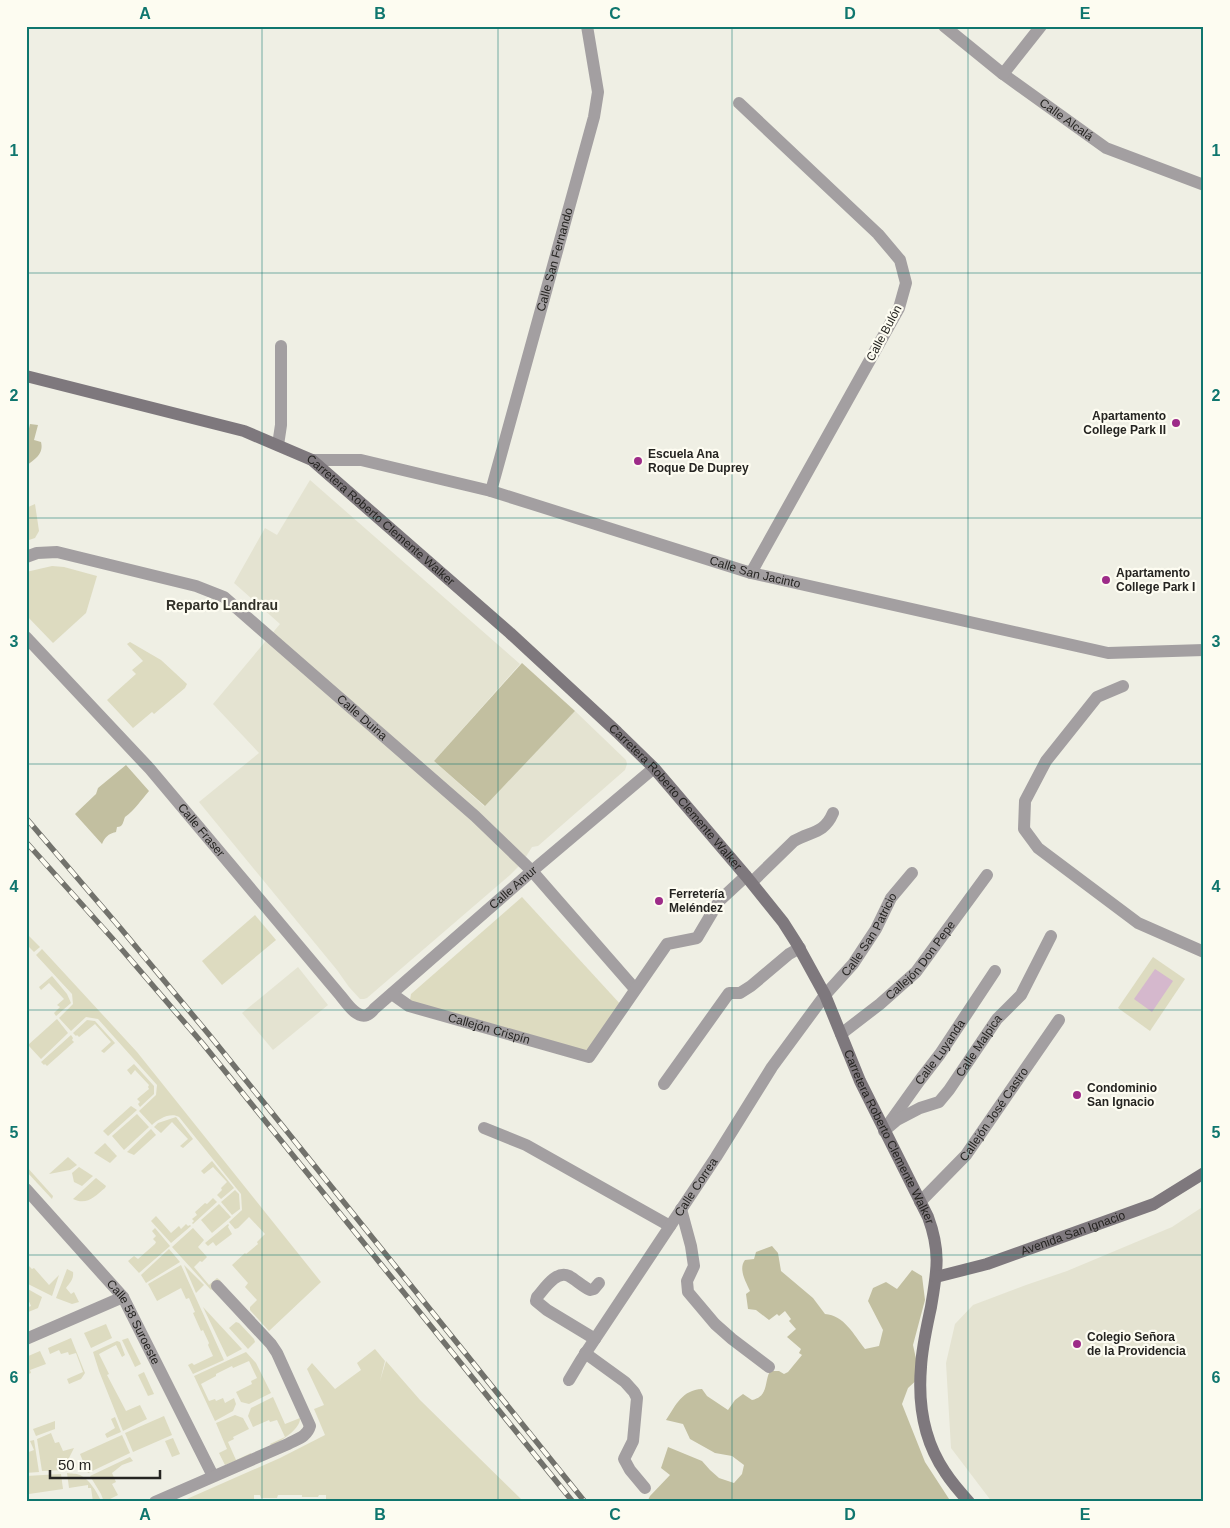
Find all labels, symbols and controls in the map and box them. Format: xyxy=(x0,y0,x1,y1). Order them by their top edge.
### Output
text: A xyxy=(139,5,151,22)
text: B xyxy=(374,5,386,22)
text: C xyxy=(609,5,621,22)
text: D xyxy=(844,5,856,22)
text: E xyxy=(1080,5,1091,22)
street label: Calle Alcalá xyxy=(1037,95,1096,144)
text: 1 xyxy=(10,142,19,159)
text: 1 xyxy=(1212,142,1221,159)
street label: Calle San Fernando xyxy=(534,206,576,313)
street label: Calle Bulón xyxy=(863,303,905,363)
text: 2 xyxy=(10,387,19,404)
text: 2 xyxy=(1212,387,1221,404)
place label: Apartamento College Park II xyxy=(1083,409,1166,437)
marker: Apartamento College Park II xyxy=(1170,417,1182,429)
place label: Escuela Ana Roque De Duprey xyxy=(648,447,749,475)
street label: Carretera Roberto Clemente Walker xyxy=(305,452,458,588)
marker: Escuela Ana Roque De Duprey xyxy=(632,455,644,467)
street label: Calle San Jacinto xyxy=(708,553,802,591)
place label: Apartamento College Park I xyxy=(1116,566,1195,594)
marker: Apartamento College Park I xyxy=(1100,574,1112,586)
district label: Reparto Landrau xyxy=(166,597,278,613)
text: 3 xyxy=(10,633,19,650)
text: 3 xyxy=(1212,633,1221,650)
street label: Calle Duina xyxy=(334,692,390,743)
street label: Carretera Roberto Clemente Walker xyxy=(606,721,745,873)
street label: Calle Fraser xyxy=(175,801,228,860)
street label: Calle Amur xyxy=(486,863,540,912)
text: 4 xyxy=(10,878,19,895)
text: 4 xyxy=(1212,878,1221,895)
place label: Ferretería Meléndez xyxy=(669,887,725,915)
street label: Calle San Patricio xyxy=(838,889,900,979)
marker: Ferretería Meléndez xyxy=(653,895,665,907)
street label: Callejón Don Pepe xyxy=(883,918,958,1003)
street label: Callejón Crispín xyxy=(446,1010,532,1047)
street label: Calle Malpica xyxy=(953,1011,1005,1079)
street label: Calle Luyanda xyxy=(912,1017,968,1087)
street label: Carretera Roberto Clemente Walker xyxy=(841,1048,937,1226)
street label: Callejón José Castro xyxy=(957,1065,1031,1164)
place label: Condominio San Ignacio xyxy=(1087,1081,1157,1109)
marker: Condominio San Ignacio xyxy=(1071,1089,1083,1101)
text: 5 xyxy=(10,1124,19,1141)
text: 5 xyxy=(1212,1124,1221,1141)
street label: Calle Correa xyxy=(671,1155,721,1219)
street label: Avenida San Ignacio xyxy=(1019,1208,1127,1258)
street label: Calle 58 Suroeste xyxy=(104,1277,163,1367)
place label: Colegio Señora de la Providencia xyxy=(1087,1330,1186,1358)
marker: Colegio Señora de la Providencia xyxy=(1071,1338,1083,1350)
text: 6 xyxy=(10,1369,19,1386)
text: 6 xyxy=(1212,1369,1221,1386)
scale bar xyxy=(50,1448,160,1480)
text: 50 m xyxy=(58,1456,91,1473)
text: A xyxy=(139,1506,151,1523)
text: B xyxy=(374,1506,386,1523)
text: C xyxy=(609,1506,621,1523)
text: D xyxy=(844,1506,856,1523)
text: E xyxy=(1080,1506,1091,1523)

